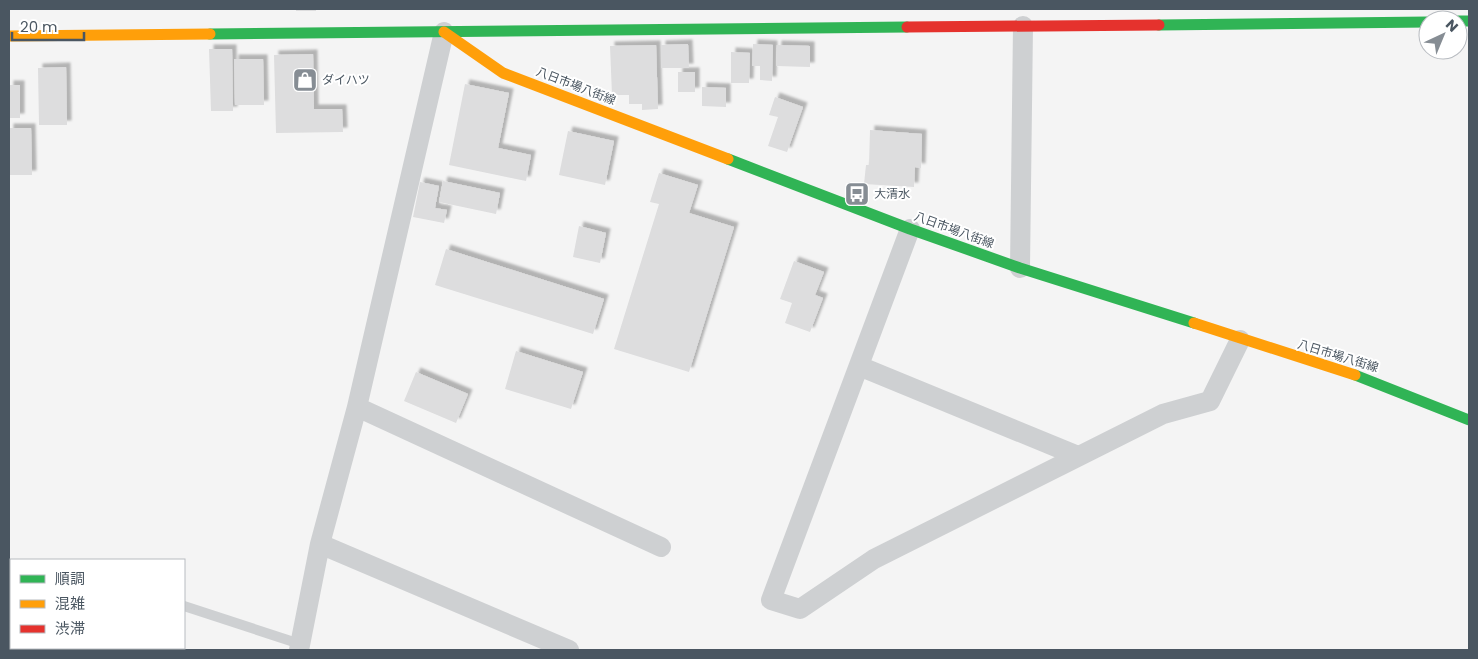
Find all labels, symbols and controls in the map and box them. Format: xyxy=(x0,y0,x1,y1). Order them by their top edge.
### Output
scale bar xyxy=(12,10,85,42)
north arrow xyxy=(1418,10,1468,60)
text: N xyxy=(1441,15,1463,36)
text: 20 m xyxy=(20,16,58,37)
street label: 八日市場八街線 xyxy=(534,63,618,109)
shop icon: ダイハツ xyxy=(292,67,318,93)
place label: ダイハツ xyxy=(322,71,370,88)
bus stop icon: 大清水 xyxy=(844,181,870,207)
place label: 大清水 xyxy=(874,185,910,202)
street label: 八日市場八街線 xyxy=(912,207,997,252)
street label: 八日市場八街線 xyxy=(1295,335,1381,376)
legend xyxy=(10,559,185,649)
text: 順調 xyxy=(55,568,85,589)
text: 混雑 xyxy=(55,593,85,614)
text: 渋滞 xyxy=(55,618,85,639)

